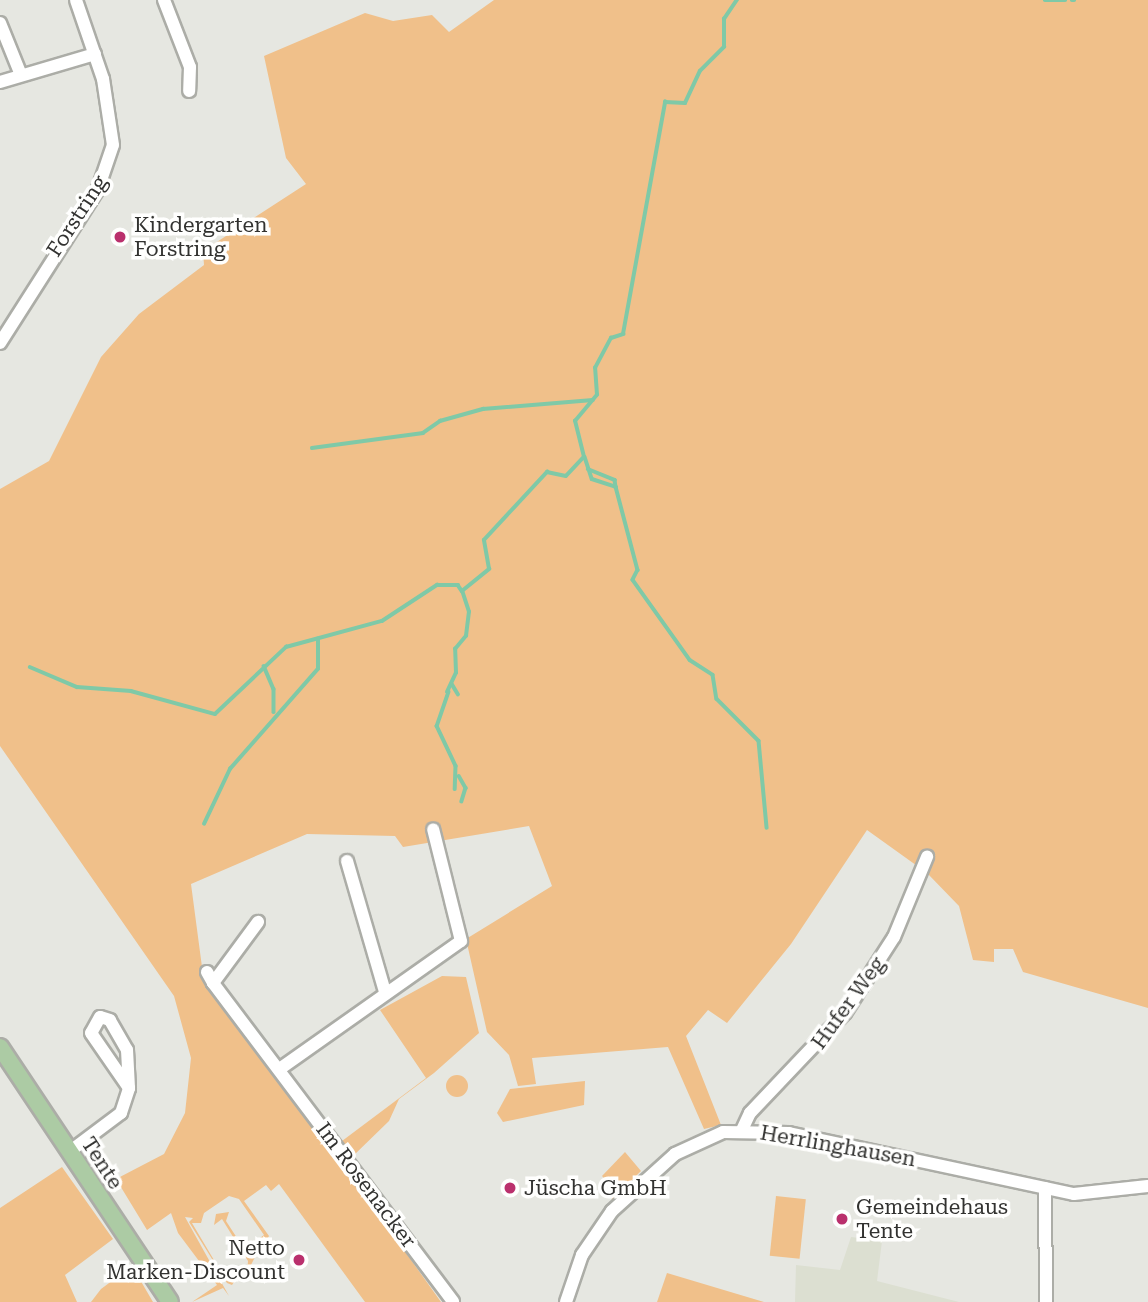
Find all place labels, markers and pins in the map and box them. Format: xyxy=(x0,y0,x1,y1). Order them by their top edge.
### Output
place label: Kindergarten Forstring xyxy=(134,212,267,262)
marker: Kindergarten Forstring xyxy=(112,229,128,245)
place label: Jüscha GmbH xyxy=(524,1175,667,1201)
marker: Jüscha GmbH xyxy=(502,1180,518,1196)
place label: Gemeindehaus Tente xyxy=(856,1194,1008,1244)
marker: Gemeindehaus Tente xyxy=(834,1211,850,1227)
place label: Netto Marken-Discount xyxy=(106,1235,285,1285)
marker: Netto Marken-Discount xyxy=(291,1252,307,1268)

